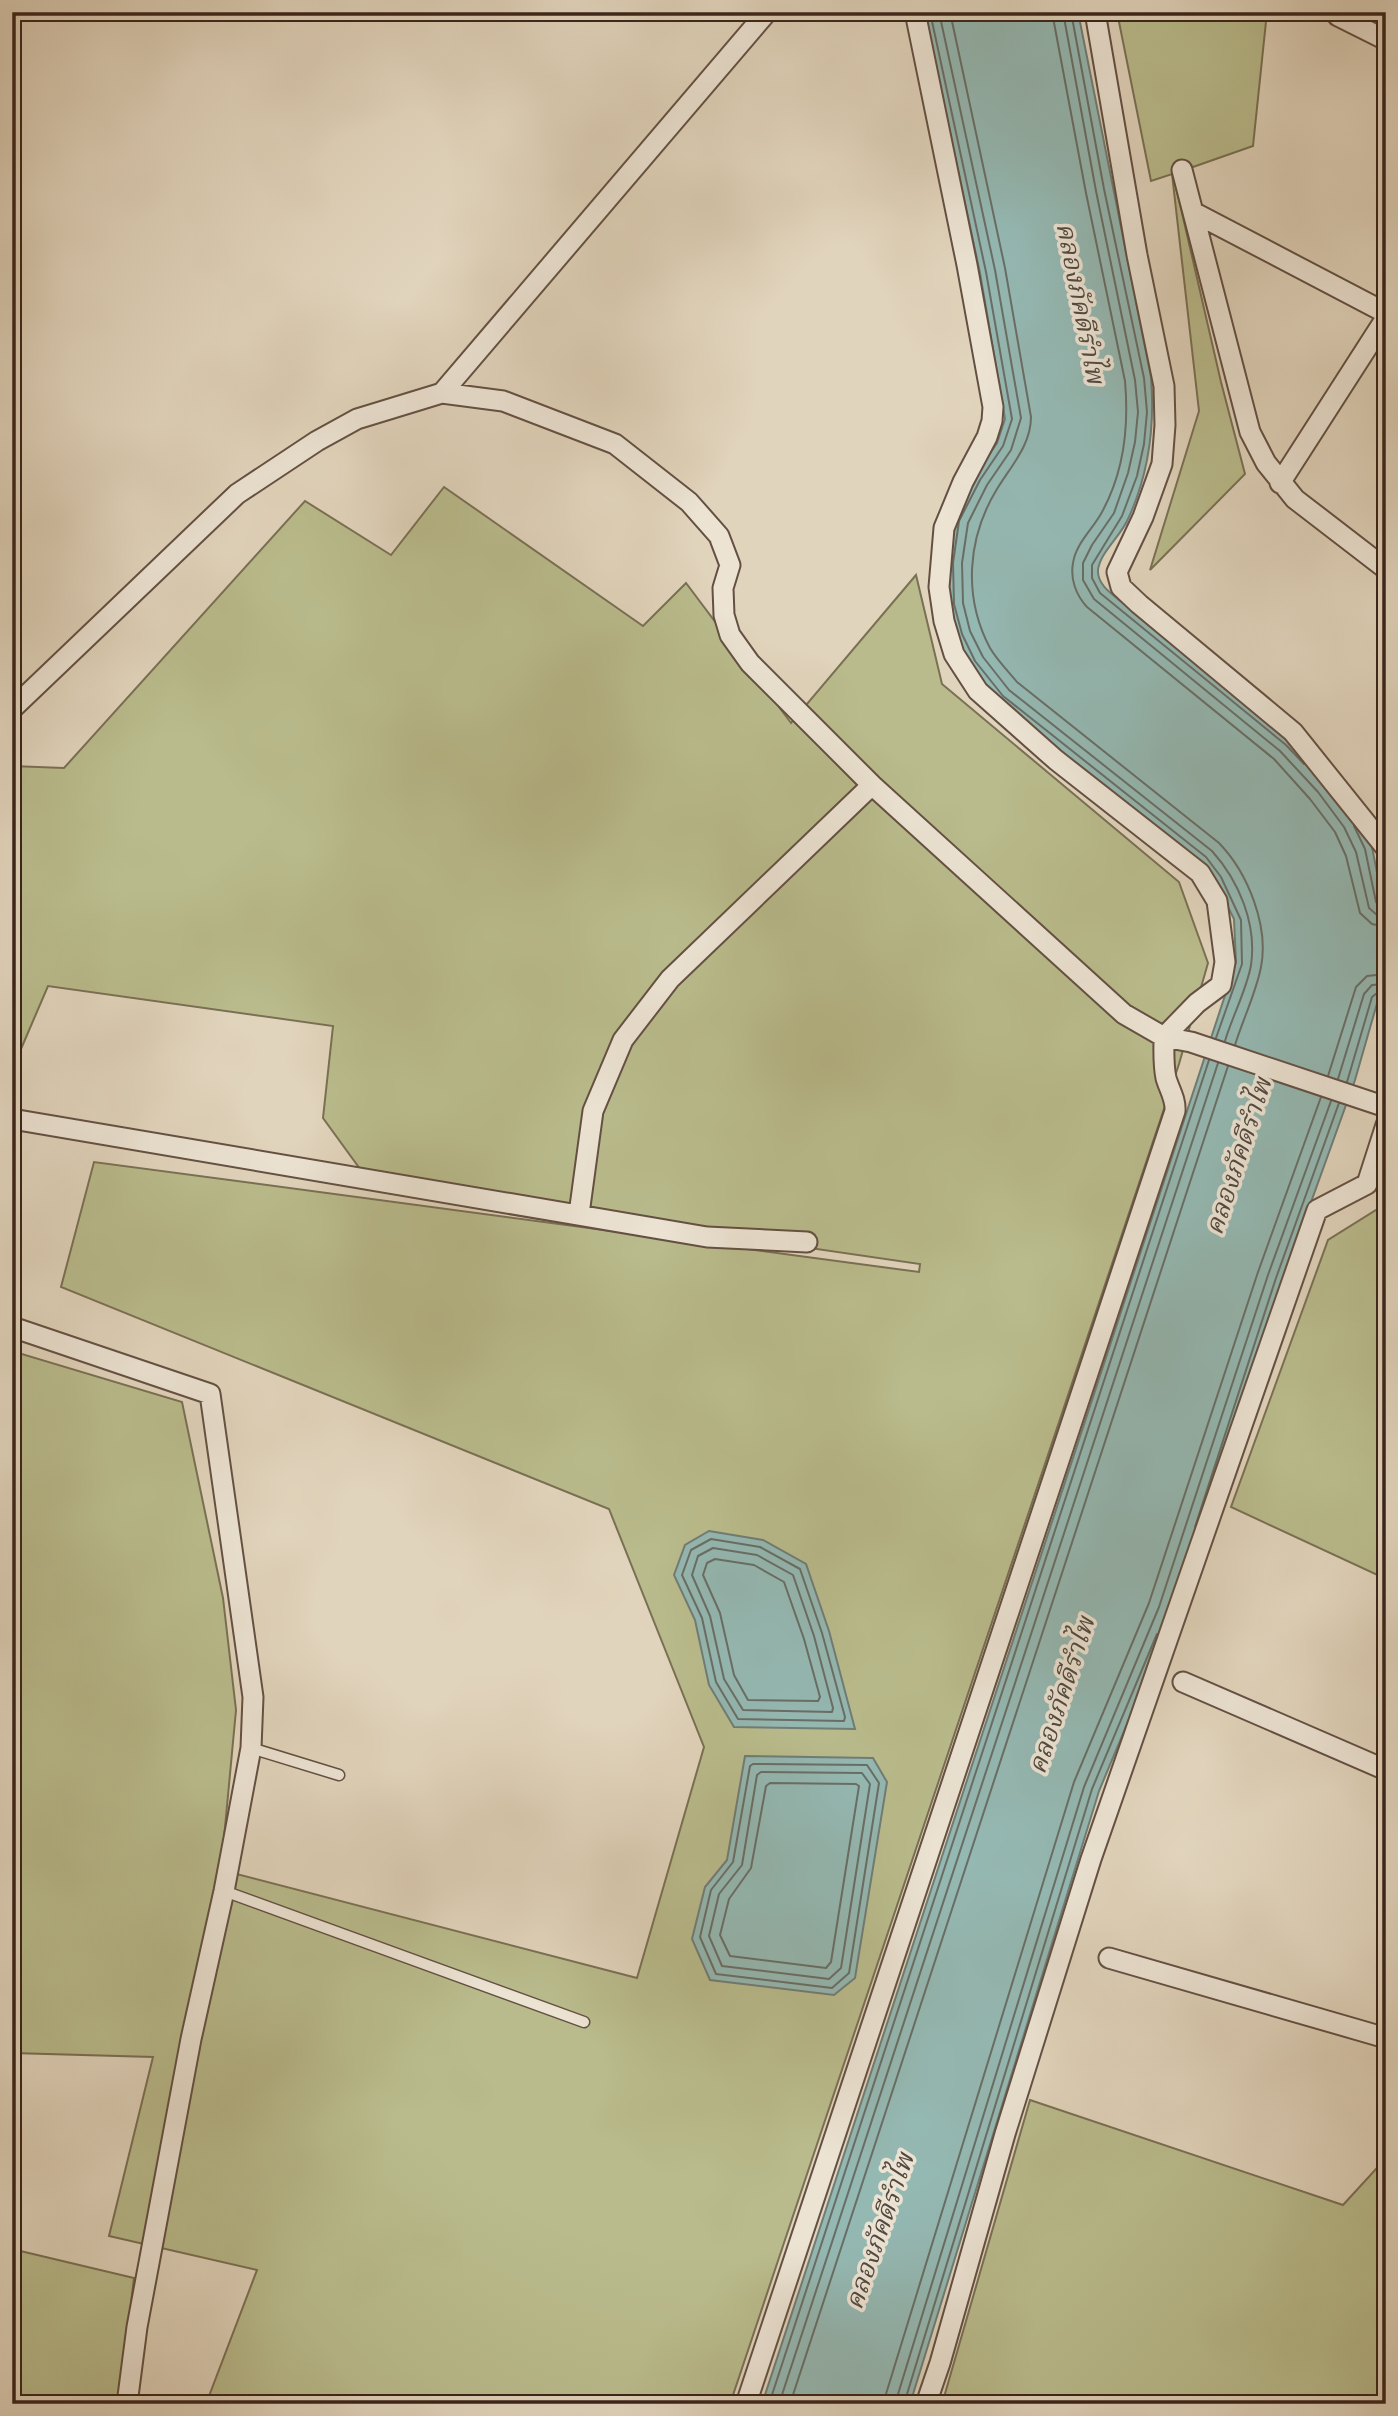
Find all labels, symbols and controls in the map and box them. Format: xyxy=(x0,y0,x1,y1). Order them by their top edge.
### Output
water label: คลองภัคดีรำไพ xyxy=(1049,219,1114,388)
water label: คลองภัคดีรำไพ xyxy=(1196,1072,1280,1239)
water label: คลองภัคดีรำไพ xyxy=(1019,1611,1103,1778)
water label: คลองภัคดีรำไพ xyxy=(835,2147,922,2314)

